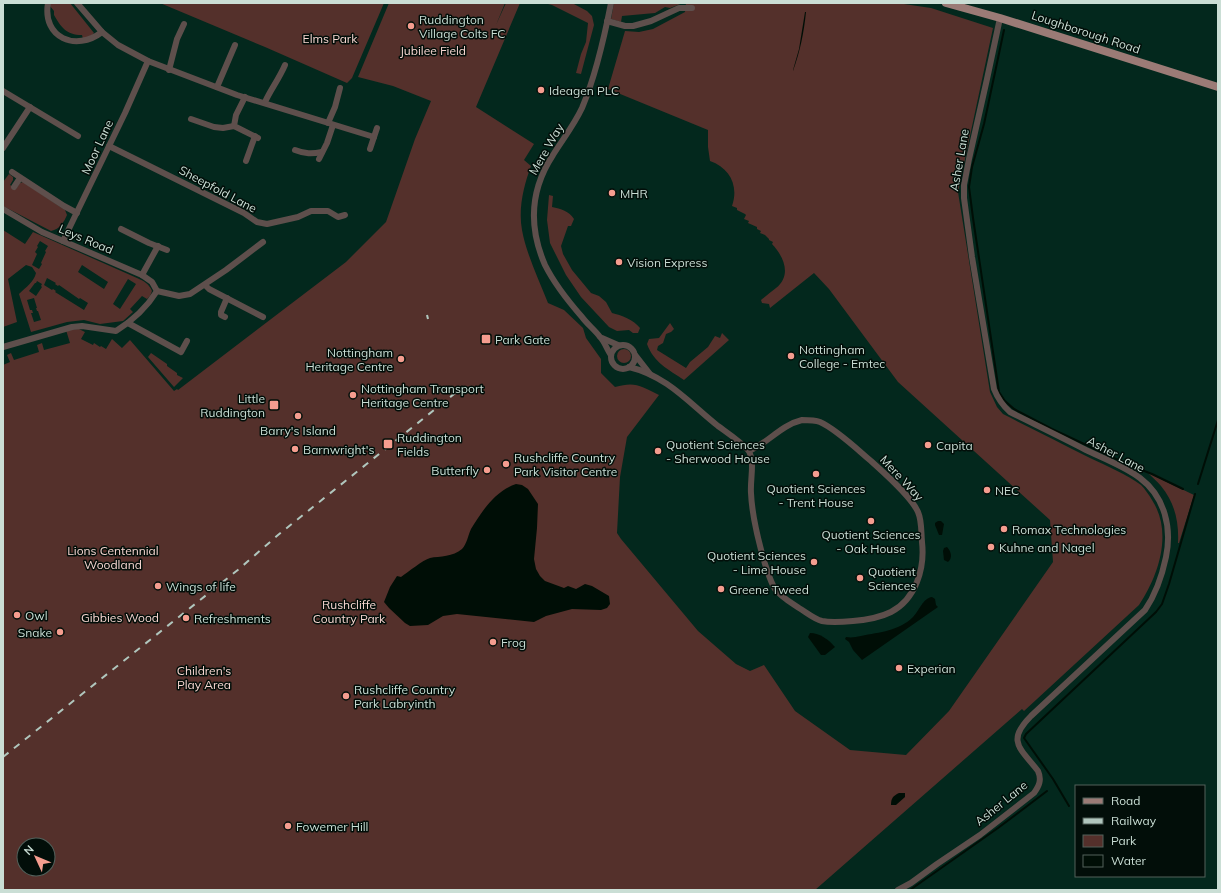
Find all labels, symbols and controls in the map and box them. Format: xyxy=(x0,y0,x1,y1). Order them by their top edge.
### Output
street label: Loughborough Road xyxy=(1030,7,1142,57)
place label: Ruddington Village Colts FC xyxy=(419,12,506,41)
marker: Ruddington Village Colts FC xyxy=(406,21,416,31)
park label: Elms Park xyxy=(303,31,358,46)
park label: Jubilee Field xyxy=(400,43,466,58)
place label: Ideagen PLC xyxy=(549,83,619,98)
marker: Ideagen PLC xyxy=(536,85,546,95)
street label: Moor Lane xyxy=(78,117,116,177)
street label: Mere Way xyxy=(525,120,567,177)
street label: Asher Lane xyxy=(946,128,972,192)
street label: Sheepfold Lane xyxy=(177,162,259,216)
place label: MHR xyxy=(620,186,648,201)
marker: MHR xyxy=(607,188,617,198)
street label: Leys Road xyxy=(57,221,115,257)
place label: Vision Express xyxy=(627,255,707,270)
marker: Vision Express xyxy=(614,257,624,267)
place label: Park Gate xyxy=(495,332,550,347)
marker: Park Gate xyxy=(480,333,492,345)
place label: Nottingham College - Emtec xyxy=(799,342,885,371)
place label: Nottingham Heritage Centre xyxy=(305,345,393,374)
marker: Nottingham College - Emtec xyxy=(786,351,796,361)
marker: Nottingham Heritage Centre xyxy=(396,354,406,364)
place label: Nottingham Transport Heritage Centre xyxy=(361,381,484,410)
marker: Nottingham Transport Heritage Centre xyxy=(348,390,358,400)
place label: Little Ruddington xyxy=(200,391,265,420)
marker: Little Ruddington xyxy=(268,399,280,411)
marker: Barry's Island xyxy=(293,411,303,421)
place label: Barry's Island xyxy=(260,423,336,438)
place label: Ruddington Fields xyxy=(397,430,462,459)
street label: Asher Lane xyxy=(1085,433,1147,475)
place label: Quotient Sciences - Sherwood House xyxy=(666,437,770,466)
marker: Ruddington Fields xyxy=(382,438,394,450)
place label: Capita xyxy=(936,438,973,453)
marker: Capita xyxy=(923,440,933,450)
place label: Barnwright's xyxy=(303,442,374,457)
marker: Barnwright's xyxy=(290,444,300,454)
marker: Quotient Sciences - Sherwood House xyxy=(653,446,663,456)
place label: Rushcliffe Country Park Visitor Centre xyxy=(514,450,617,479)
street label: Mere Way xyxy=(877,452,927,504)
marker: Rushcliffe Country Park Visitor Centre xyxy=(501,459,511,469)
place label: Butterfly xyxy=(431,463,480,478)
marker: Butterfly xyxy=(482,465,492,475)
marker: Quotient Sciences - Trent House xyxy=(811,469,821,479)
place label: Quotient Sciences - Trent House xyxy=(766,481,866,510)
place label: NEC xyxy=(995,483,1019,498)
marker: NEC xyxy=(982,485,992,495)
marker: Quotient Sciences - Oak House xyxy=(866,516,876,526)
place label: Romax Technologies xyxy=(1012,522,1126,537)
marker: Romax Technologies xyxy=(999,524,1009,534)
place label: Quotient Sciences - Oak House xyxy=(821,527,921,556)
place label: Kuhne and Nagel xyxy=(999,540,1095,555)
marker: Kuhne and Nagel xyxy=(986,542,996,552)
park label: Lions Centennial Woodland xyxy=(67,543,159,572)
place label: Quotient Sciences - Lime House xyxy=(707,548,806,577)
marker: Quotient Sciences - Lime House xyxy=(809,557,819,567)
place label: Quotient Sciences xyxy=(868,564,916,593)
marker: Quotient Sciences xyxy=(855,573,865,583)
place label: Wings of life xyxy=(166,579,236,594)
marker: Wings of life xyxy=(153,581,163,591)
place label: Greene Tweed xyxy=(729,582,809,597)
marker: Greene Tweed xyxy=(716,584,726,594)
park label: Rushcliffe Country Park xyxy=(313,597,386,626)
place label: Owl xyxy=(25,608,48,623)
marker: Owl xyxy=(12,610,22,620)
park label: Gibbies Wood xyxy=(81,610,159,625)
place label: Refreshments xyxy=(194,611,271,626)
marker: Refreshments xyxy=(181,613,191,623)
place label: Snake xyxy=(18,625,52,640)
marker: Snake xyxy=(55,627,65,637)
place label: Frog xyxy=(501,635,526,650)
marker: Frog xyxy=(488,637,498,647)
place label: Experian xyxy=(907,661,956,676)
park label: Children's Play Area xyxy=(177,663,231,692)
marker: Experian xyxy=(894,663,904,673)
place label: Rushcliffe Country Park Labryinth xyxy=(354,682,456,711)
marker: Rushcliffe Country Park Labryinth xyxy=(341,691,351,701)
street label: Asher Lane xyxy=(972,777,1030,829)
legend xyxy=(1075,785,1205,877)
text: Road xyxy=(1111,793,1140,808)
text: Railway xyxy=(1111,813,1157,828)
place label: Fowemer Hill xyxy=(296,819,368,834)
marker: Fowemer Hill xyxy=(283,821,293,831)
text: Park xyxy=(1111,833,1137,848)
north arrow xyxy=(16,837,56,877)
text: N xyxy=(21,842,37,858)
text: Water xyxy=(1111,853,1147,868)

